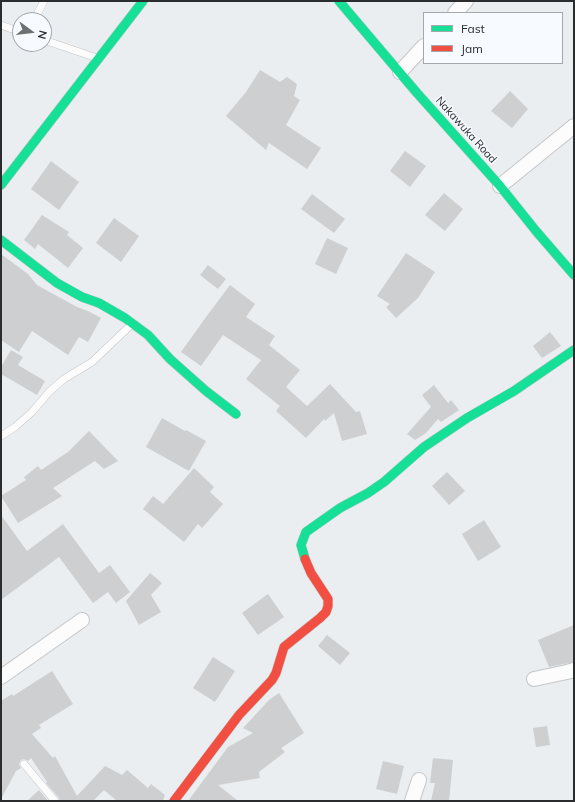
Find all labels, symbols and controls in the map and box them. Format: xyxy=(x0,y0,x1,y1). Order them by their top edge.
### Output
north arrow xyxy=(12,12,52,52)
legend xyxy=(423,12,563,64)
text: Fast xyxy=(461,21,485,36)
text: N xyxy=(35,29,50,41)
text: Jam xyxy=(461,41,483,56)
street label: Nakawuka Road xyxy=(433,94,499,166)

